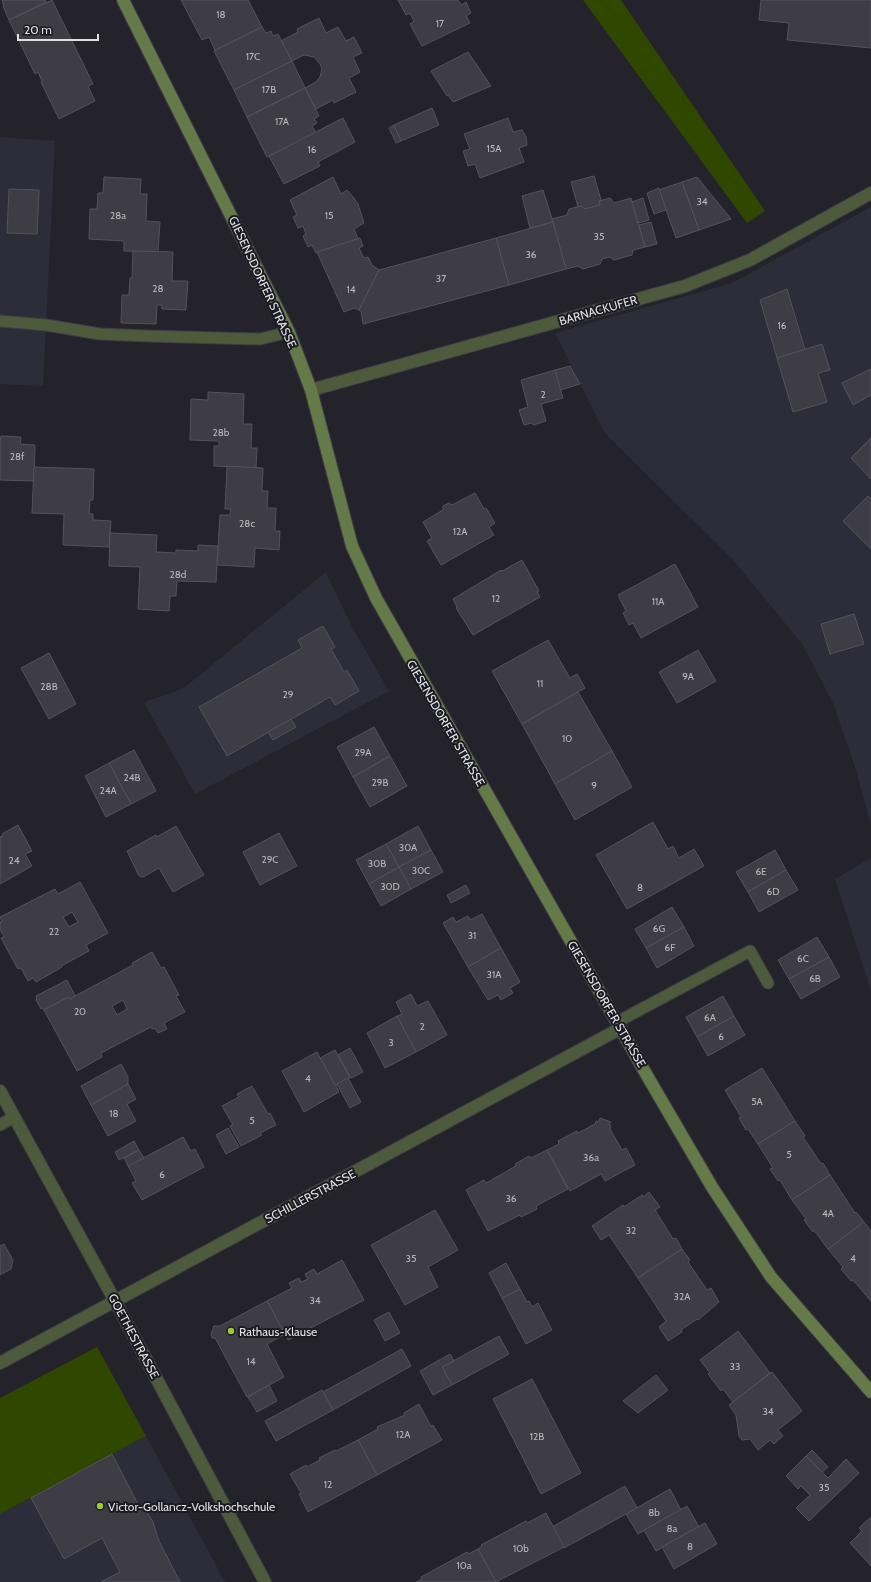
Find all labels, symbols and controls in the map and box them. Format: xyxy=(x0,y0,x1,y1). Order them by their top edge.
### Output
house number: 18 xyxy=(216,8,226,21)
scale bar xyxy=(18,16,98,42)
house number: 17 xyxy=(436,17,444,30)
text: 20 m xyxy=(24,22,52,37)
house number: 17C xyxy=(246,50,260,63)
house number: 17B xyxy=(262,83,276,96)
house number: 17A xyxy=(275,115,290,128)
house number: 15A xyxy=(487,142,502,155)
house number: 16 xyxy=(308,143,317,156)
house number: 34 xyxy=(696,195,708,208)
house number: 28a xyxy=(110,209,126,222)
house number: 15 xyxy=(325,209,333,222)
street label: GIESENSDORFER STRASSE xyxy=(226,214,300,351)
house number: 35 xyxy=(594,230,604,243)
house number: 36 xyxy=(525,248,537,261)
house number: 37 xyxy=(436,272,446,285)
house number: 28 xyxy=(152,282,164,295)
house number: 14 xyxy=(346,283,356,296)
street label: BARNACKUFER xyxy=(557,291,640,328)
house number: 16 xyxy=(778,319,787,332)
house number: 2 xyxy=(540,388,546,401)
house number: 28b xyxy=(213,426,230,439)
house number: 28f xyxy=(10,450,25,463)
house number: 28c xyxy=(239,517,255,530)
house number: 12A xyxy=(453,525,468,538)
house number: 28d xyxy=(170,568,186,581)
house number: 12 xyxy=(492,592,500,605)
house number: 11A xyxy=(652,595,665,608)
street label: GIESENSDORFER STRASSE xyxy=(404,657,489,789)
house number: 9A xyxy=(682,670,695,683)
house number: 11 xyxy=(537,677,543,690)
house number: 28B xyxy=(40,680,58,693)
house number: 29 xyxy=(283,688,294,701)
house number: 10 xyxy=(562,732,572,745)
house number: 29A xyxy=(355,746,372,759)
house number: 24B xyxy=(124,771,141,784)
house number: 29B xyxy=(372,776,388,789)
house number: 9 xyxy=(591,779,597,792)
house number: 24A xyxy=(99,784,117,797)
house number: 30A xyxy=(399,841,418,854)
house number: 29C xyxy=(261,853,279,866)
house number: 24 xyxy=(8,854,20,867)
house number: 30B xyxy=(368,857,386,870)
house number: 30C xyxy=(412,864,430,877)
house number: 6E xyxy=(755,865,767,878)
house number: 30D xyxy=(380,880,400,893)
house number: 8 xyxy=(637,881,643,894)
house number: 6D xyxy=(767,885,779,898)
house number: 6G xyxy=(653,922,665,935)
house number: 22 xyxy=(49,925,59,938)
house number: 31 xyxy=(468,929,476,942)
street label: GIESENSDORFER STRASSE xyxy=(565,938,650,1070)
house number: 6F xyxy=(665,941,676,954)
house number: 6C xyxy=(797,952,809,965)
house number: 31A xyxy=(487,968,502,981)
house number: 6B xyxy=(809,972,821,985)
house number: 20 xyxy=(74,1005,86,1018)
house number: 6A xyxy=(704,1011,717,1024)
house number: 2 xyxy=(419,1020,425,1033)
house number: 6 xyxy=(718,1030,724,1043)
house number: 3 xyxy=(388,1036,394,1049)
house number: 4 xyxy=(305,1072,311,1085)
house number: 5A xyxy=(751,1095,764,1108)
house number: 18 xyxy=(109,1107,119,1120)
house number: 5 xyxy=(249,1114,255,1127)
house number: 5 xyxy=(786,1148,792,1161)
house number: 36a xyxy=(583,1151,599,1164)
street label: SCHILLERSTRASSE xyxy=(262,1166,358,1226)
house number: 6 xyxy=(159,1168,165,1181)
house number: 36 xyxy=(505,1192,517,1205)
house number: 4A xyxy=(822,1207,835,1220)
house number: 32 xyxy=(626,1224,636,1237)
house number: 35 xyxy=(406,1252,416,1265)
house number: 4 xyxy=(850,1252,856,1265)
house number: 32A xyxy=(674,1290,691,1303)
street label: GOETHESTRASSE xyxy=(105,1291,163,1381)
house number: 34 xyxy=(309,1294,321,1307)
place label: Rathaus-Klause xyxy=(239,1324,317,1339)
marker: Rathaus-Klause xyxy=(226,1326,236,1336)
house number: 14 xyxy=(246,1355,256,1368)
house number: 33 xyxy=(730,1360,740,1373)
house number: 34 xyxy=(762,1405,774,1418)
house number: 12A xyxy=(396,1428,411,1441)
house number: 12B xyxy=(530,1430,544,1443)
house number: 12 xyxy=(324,1478,332,1491)
house number: 35 xyxy=(819,1481,829,1494)
place label: Victor-Gollancz-Volkshochschule xyxy=(108,1499,275,1514)
marker: Victor-Gollancz-Volkshochschule xyxy=(95,1501,105,1511)
house number: 8b xyxy=(648,1506,660,1519)
house number: 8a xyxy=(667,1522,678,1535)
house number: 8 xyxy=(687,1540,693,1553)
house number: 10b xyxy=(513,1542,529,1555)
house number: 10a xyxy=(456,1559,472,1572)

